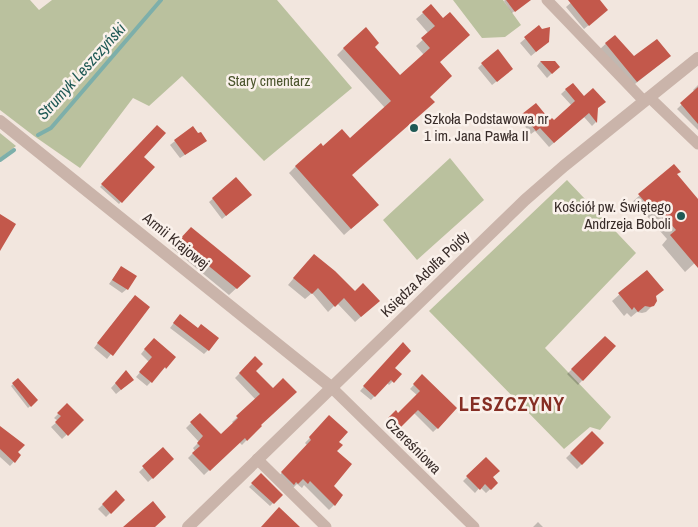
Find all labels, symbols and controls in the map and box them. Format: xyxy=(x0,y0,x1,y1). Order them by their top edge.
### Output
water label: Strumyk Leszczyński xyxy=(32,18,131,124)
park label: Stary cmentarz xyxy=(228,70,310,91)
place label: Szkoła Podstawowa nr 1 im. Jana Pawła II xyxy=(424,108,548,146)
marker: Szkoła Podstawowa nr 1 im. Jana Pawła II xyxy=(408,122,420,134)
place label: Kościół pw. Świętego Andrzeja Boboli xyxy=(554,196,671,234)
street label: Armii Krajowej xyxy=(138,207,214,274)
marker: Kościół pw. Świętego Andrzeja Boboli xyxy=(675,210,687,222)
street label: Księdza Adolfa Pojdy xyxy=(376,225,474,322)
district label: LESZCZYNY xyxy=(459,390,565,417)
street label: Czereśniowa xyxy=(381,413,446,479)

